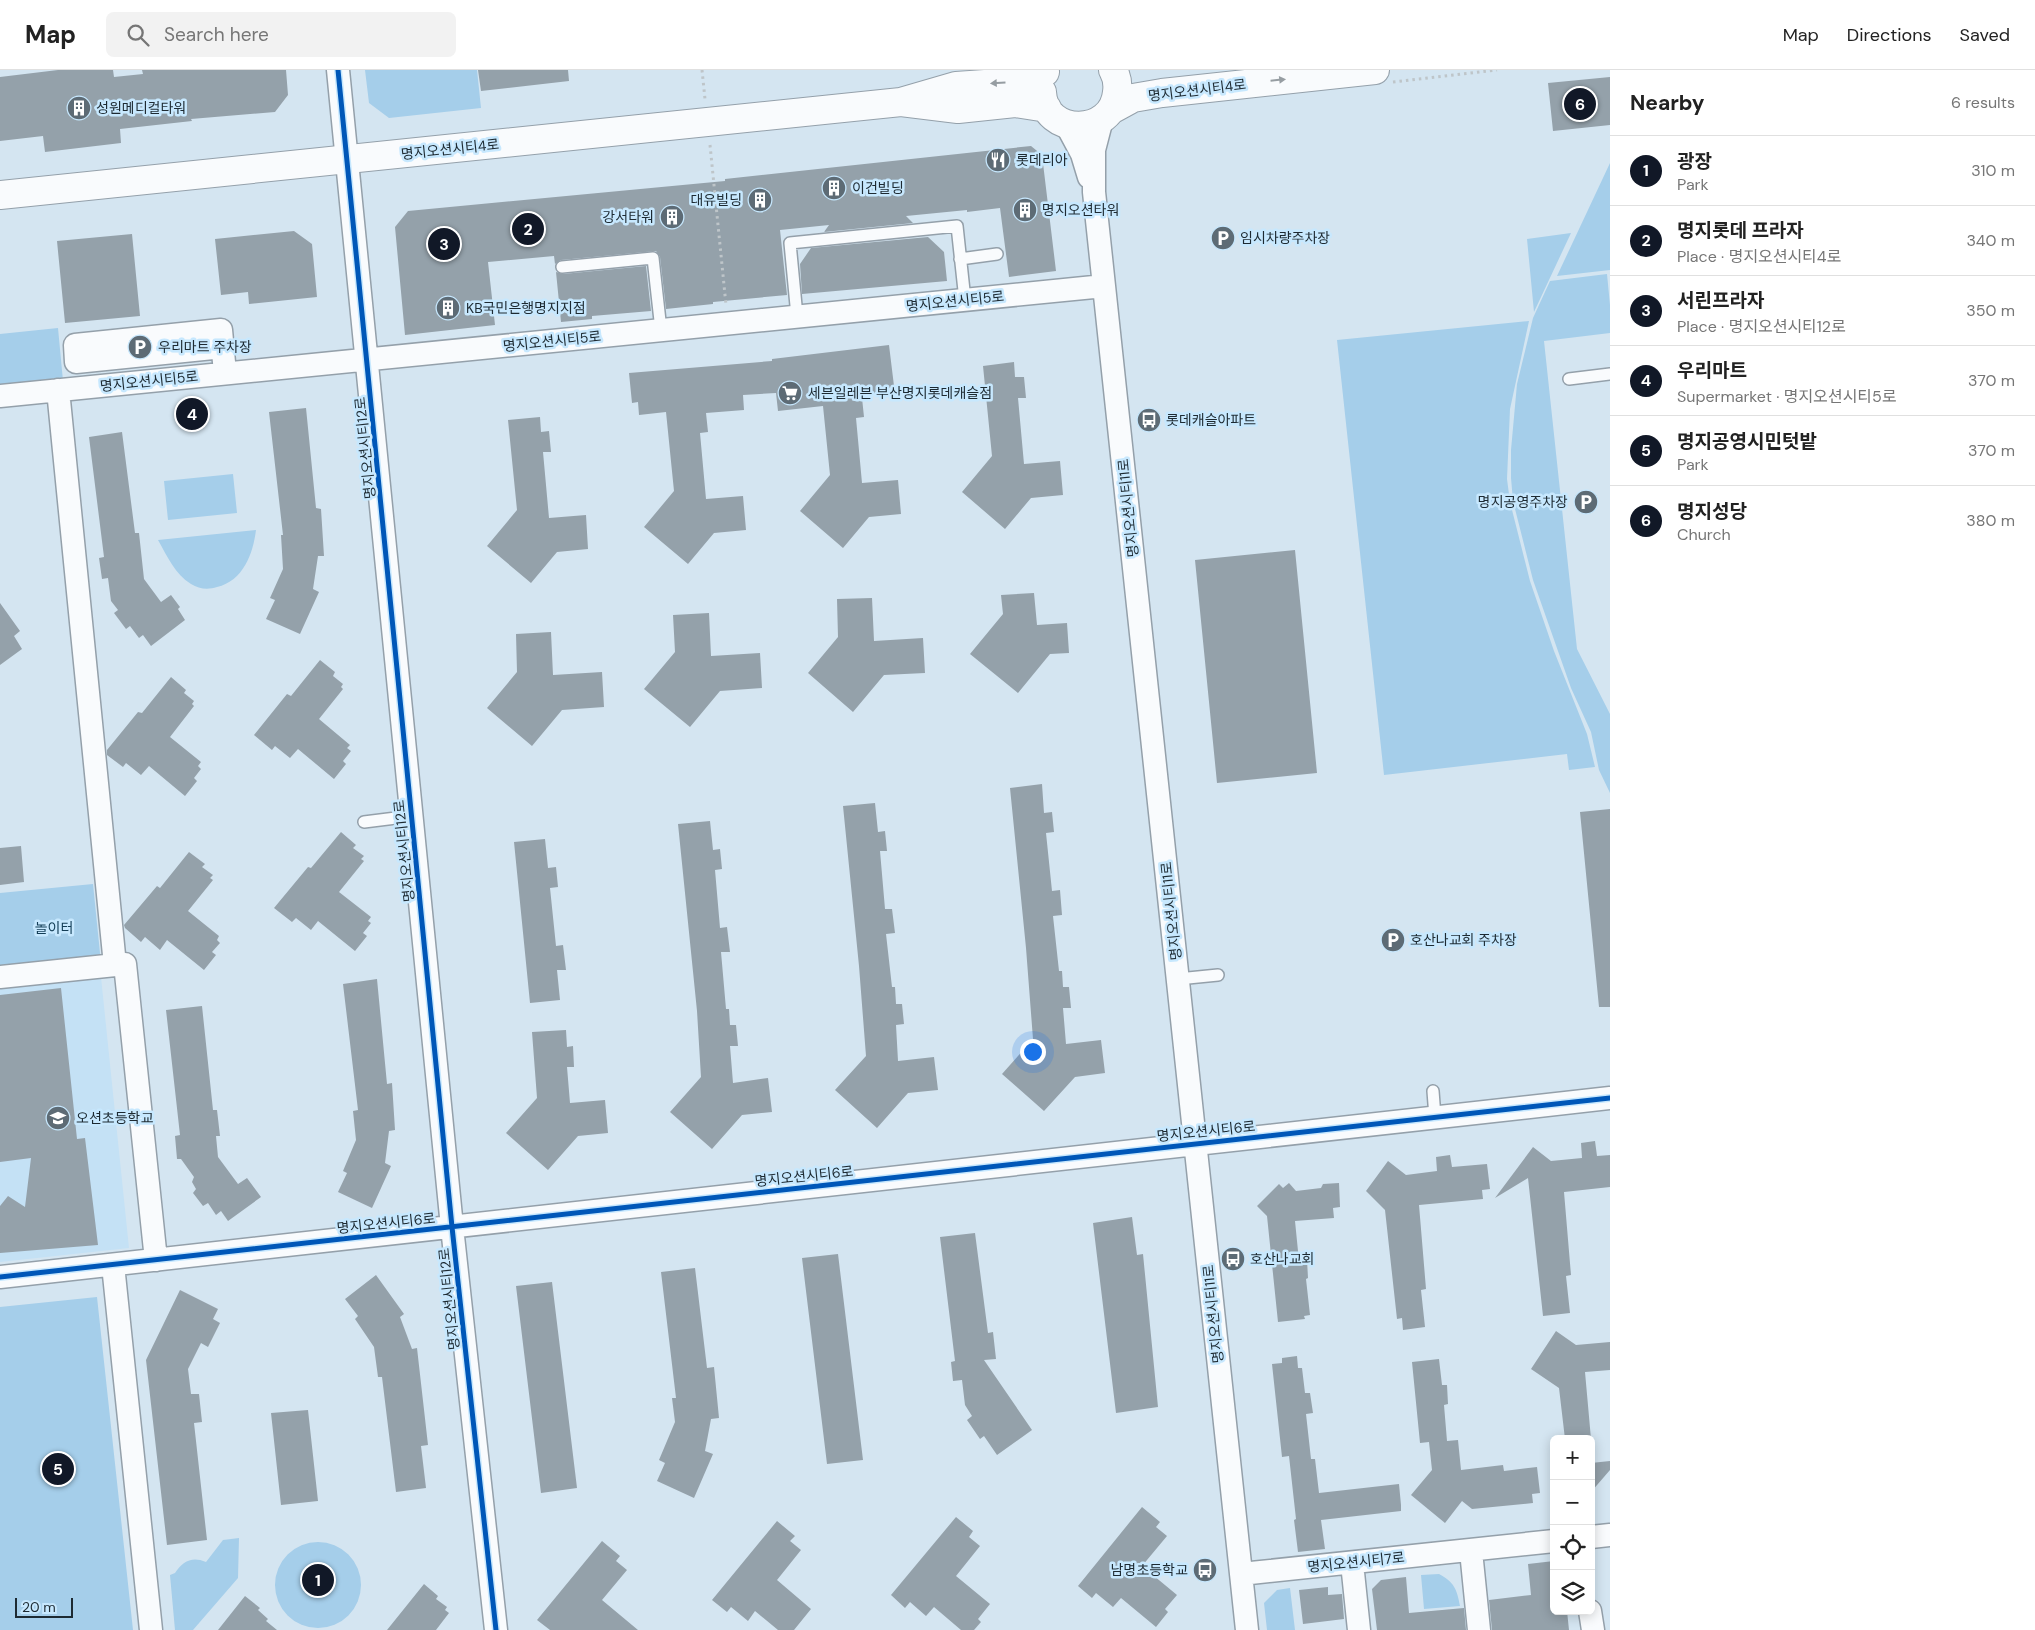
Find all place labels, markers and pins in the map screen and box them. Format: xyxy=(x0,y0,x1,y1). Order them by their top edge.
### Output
pin: 6 xyxy=(1564,85,1596,123)
building icon: 성원메디컬타워 xyxy=(66,95,92,121)
place label: 성원메디컬타워 xyxy=(96,99,186,117)
restaurant icon: 롯데리아 xyxy=(985,147,1011,173)
place label: 롯데리아 xyxy=(1016,151,1068,169)
building icon: 이건빌딩 xyxy=(821,175,847,201)
place label: 이건빌딩 xyxy=(852,179,904,197)
building icon: 대유빌딩 xyxy=(747,187,773,213)
place label: 대유빌딩 xyxy=(690,191,742,209)
building icon: 명지오션타워 xyxy=(1012,197,1038,223)
place label: 명지오션타워 xyxy=(1042,201,1119,219)
building icon: 강서타워 xyxy=(659,204,685,230)
place label: 강서타워 xyxy=(602,208,654,226)
pin: 2 xyxy=(512,210,544,248)
pin: 3 xyxy=(428,225,460,263)
parking icon: 임시차량주차장 xyxy=(1210,225,1236,251)
place label: 임시차량주차장 xyxy=(1240,229,1330,247)
building icon: KB국민은행명지지점 xyxy=(435,295,461,321)
place label: KB국민은행명지지점 xyxy=(466,299,586,317)
parking icon: 우리마트 주차장 xyxy=(127,334,153,360)
place label: 우리마트 주차장 xyxy=(158,338,252,356)
supermarket icon: 세븐일레븐 부산명지롯데캐슬점 xyxy=(777,380,803,406)
place label: 세븐일레븐 부산명지롯데캐슬점 xyxy=(808,384,992,402)
pin: 4 xyxy=(176,395,208,433)
bus stop icon: 롯데캐슬아파트 xyxy=(1136,407,1162,433)
place label: 롯데캐슬아파트 xyxy=(1166,411,1256,429)
parking icon: 명지공영주차장 xyxy=(1573,489,1599,515)
place label: 명지공영주차장 xyxy=(1478,493,1568,511)
parking icon: 호산나교회 주차장 xyxy=(1380,927,1406,953)
place label: 호산나교회 주차장 xyxy=(1410,931,1517,949)
school or university icon: 오션초등학교 xyxy=(45,1105,71,1131)
place label: 오션초등학교 xyxy=(76,1109,153,1127)
bus stop icon: 호산나교회 xyxy=(1220,1246,1246,1272)
place label: 호산나교회 xyxy=(1250,1250,1314,1268)
pin: 5 xyxy=(42,1450,74,1488)
bus stop icon: 남명초등학교 xyxy=(1192,1557,1218,1583)
pin: 1 xyxy=(302,1561,334,1599)
place label: 남명초등학교 xyxy=(1111,1561,1188,1579)

